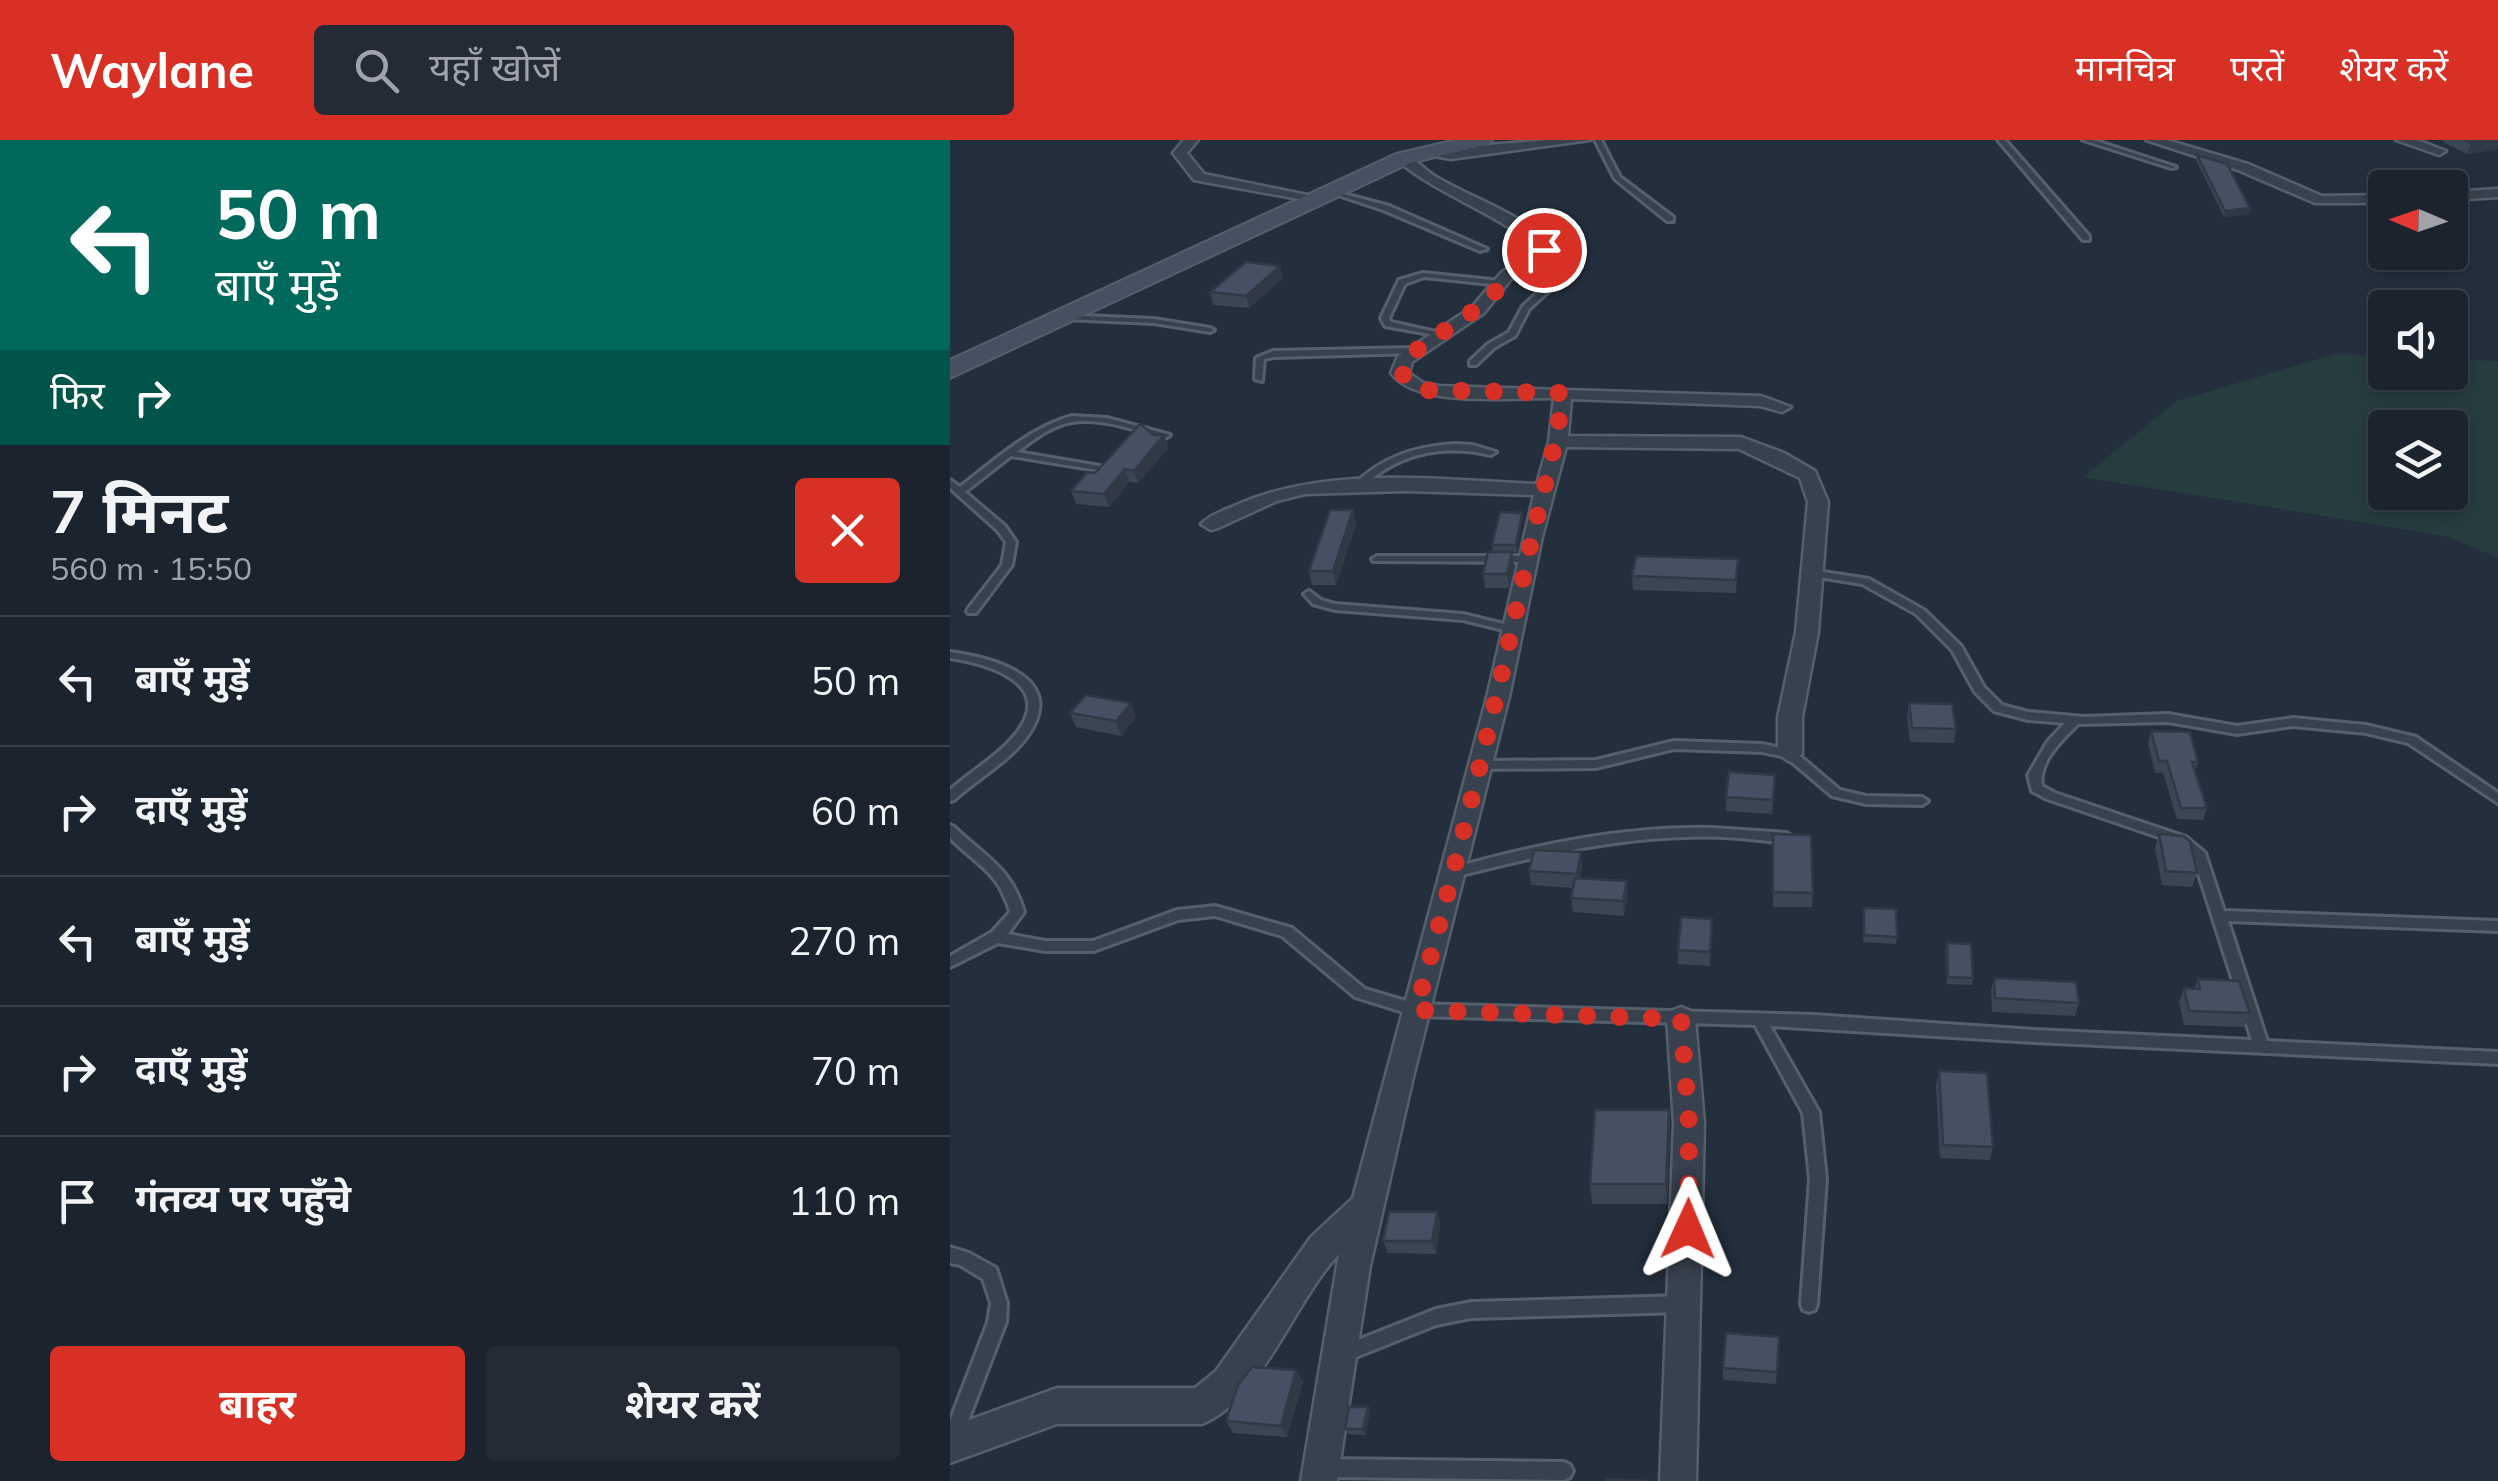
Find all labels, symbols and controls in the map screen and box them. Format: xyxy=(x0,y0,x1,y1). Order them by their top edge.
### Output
search box xyxy=(314,25,1014,115)
text: Waylane xyxy=(50,40,254,100)
icon: search xyxy=(349,43,404,98)
text: यहाँ खोजें xyxy=(429,43,560,91)
text: मानचित्र xyxy=(2075,46,2175,90)
text: परतें xyxy=(2230,46,2284,90)
text: शेयर करें xyxy=(2339,46,2448,90)
text: 50 m xyxy=(215,169,381,257)
north arrow xyxy=(2368,170,2468,270)
map controls xyxy=(2368,170,2468,510)
icon: left xyxy=(50,180,180,310)
pin xyxy=(1502,208,1587,293)
icon: arrive xyxy=(1517,223,1572,278)
text: बाएँ मुड़ें xyxy=(215,256,340,312)
button: sound xyxy=(2368,290,2468,390)
icon: right xyxy=(125,370,180,425)
text: फिर xyxy=(50,371,105,419)
button: layers xyxy=(2368,410,2468,510)
text: 7 मिनट xyxy=(50,473,228,548)
button: close xyxy=(795,478,900,583)
text: 560 m · 15:50 xyxy=(50,548,252,588)
icon: left xyxy=(50,654,105,709)
text: बाएँ मुड़ें xyxy=(135,654,250,702)
text: 50 m xyxy=(811,657,900,705)
icon: right xyxy=(50,784,105,839)
text: दाएँ मुड़ें xyxy=(135,784,247,832)
text: 60 m xyxy=(811,787,900,835)
icon: left xyxy=(50,914,105,969)
text: बाएँ मुड़ें xyxy=(135,914,250,962)
text: 270 m xyxy=(788,917,900,965)
icon: right xyxy=(50,1044,105,1099)
text: दाएँ मुड़ें xyxy=(135,1044,247,1092)
text: 70 m xyxy=(811,1047,900,1095)
icon: arrive xyxy=(50,1174,105,1229)
text: गंतव्य पर पहुँचे xyxy=(135,1174,351,1222)
text: 110 m xyxy=(788,1177,900,1225)
position arrow xyxy=(1636,1177,1740,1281)
button: बाहर xyxy=(50,1346,465,1461)
button: शेयर करें xyxy=(485,1346,900,1461)

